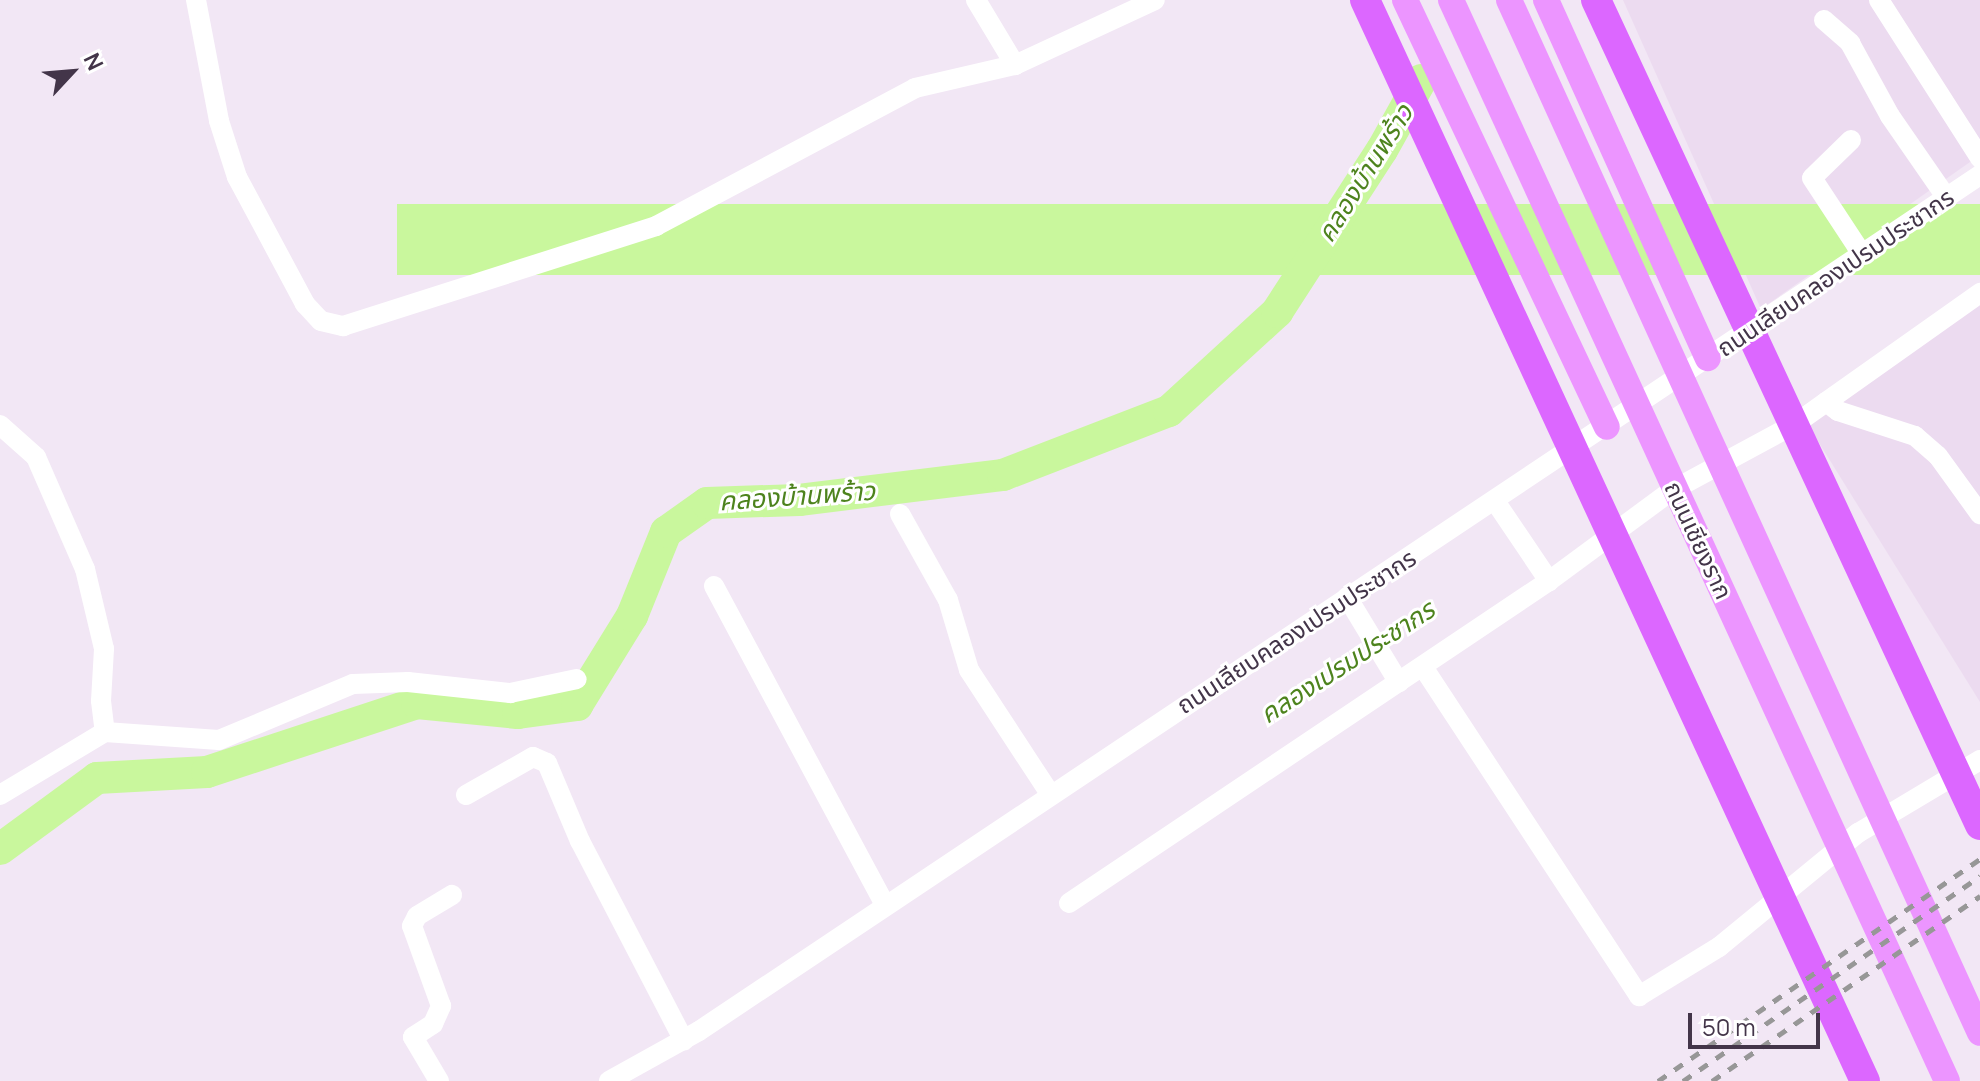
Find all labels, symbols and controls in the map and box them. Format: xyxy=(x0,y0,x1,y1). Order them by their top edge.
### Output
north arrow xyxy=(32,32,112,112)
text: N xyxy=(77,48,111,75)
water label: คลองบ้านพร้าว xyxy=(1310,99,1420,247)
street label: ถนนเลียบคลองเปรมประชากร xyxy=(1711,182,1959,362)
water label: คลองบ้านพร้าว xyxy=(718,475,876,517)
street label: ถนนเชียงราก xyxy=(1659,476,1739,604)
street label: ถนนเลียบคลองเปรมประชากร xyxy=(1171,543,1421,719)
water label: คลองเปรมประชากร xyxy=(1254,594,1440,730)
scale bar xyxy=(1692,997,1824,1047)
text: 50 m xyxy=(1702,1010,1756,1043)

